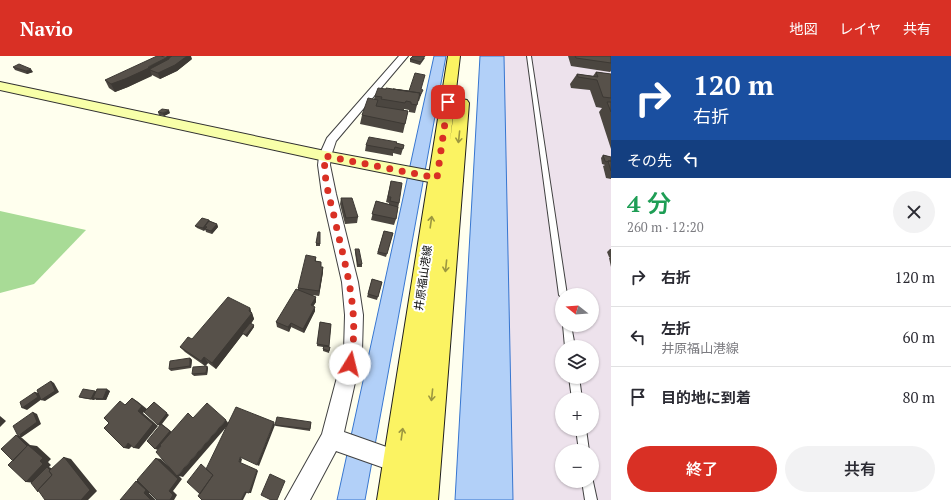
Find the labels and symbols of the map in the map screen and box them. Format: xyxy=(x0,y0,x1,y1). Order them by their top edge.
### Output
pin xyxy=(431,85,465,119)
one-way arrow xyxy=(455,130,462,143)
one-way arrow xyxy=(427,216,435,229)
street label: 井原福山港線 xyxy=(411,244,435,312)
one-way arrow xyxy=(442,259,449,272)
north arrow xyxy=(555,288,599,332)
position arrow xyxy=(329,343,371,385)
one-way arrow xyxy=(429,388,436,401)
one-way arrow xyxy=(398,428,406,441)

